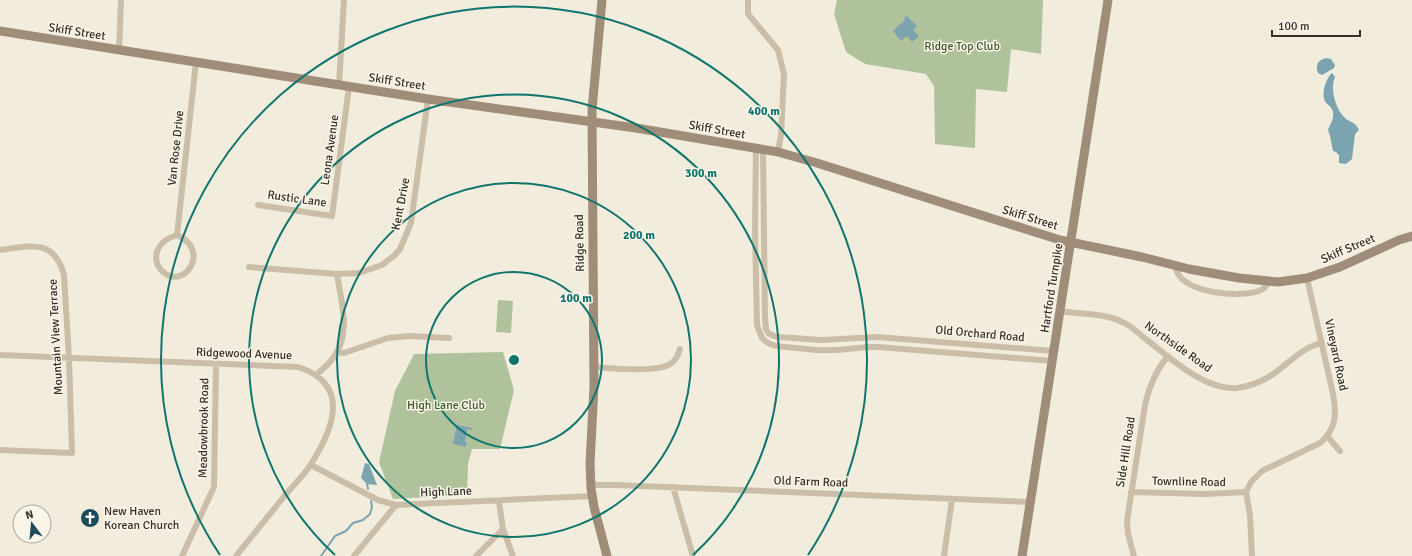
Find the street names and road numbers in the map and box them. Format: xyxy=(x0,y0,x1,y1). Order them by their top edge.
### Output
street label: Skiff Street xyxy=(47,20,107,44)
street label: Skiff Street xyxy=(367,70,427,94)
street label: Van Rose Drive xyxy=(165,110,187,186)
street label: Leona Avenue xyxy=(318,114,342,186)
street label: Skiff Street xyxy=(687,118,747,142)
street label: Kent Drive xyxy=(389,176,413,232)
street label: Rustic Lane xyxy=(267,187,327,211)
street label: Skiff Street xyxy=(1000,202,1060,234)
street label: Ridge Road xyxy=(572,214,588,272)
street label: Skiff Street xyxy=(1319,231,1377,267)
street label: Hartford Turnpike xyxy=(1038,242,1066,334)
street label: Mountain View Terrace xyxy=(45,278,67,396)
street label: Northside Road xyxy=(1141,318,1215,376)
street label: Vineyard Road xyxy=(1321,318,1351,392)
street label: Old Orchard Road xyxy=(935,323,1025,345)
street label: Ridgewood Avenue xyxy=(195,345,293,363)
street label: Meadowbrook Road xyxy=(196,378,212,478)
street label: Side Hill Road xyxy=(1113,416,1139,488)
street label: Old Farm Road xyxy=(773,473,849,491)
street label: Townline Road xyxy=(1152,474,1226,490)
street label: High Lane xyxy=(420,484,472,500)

